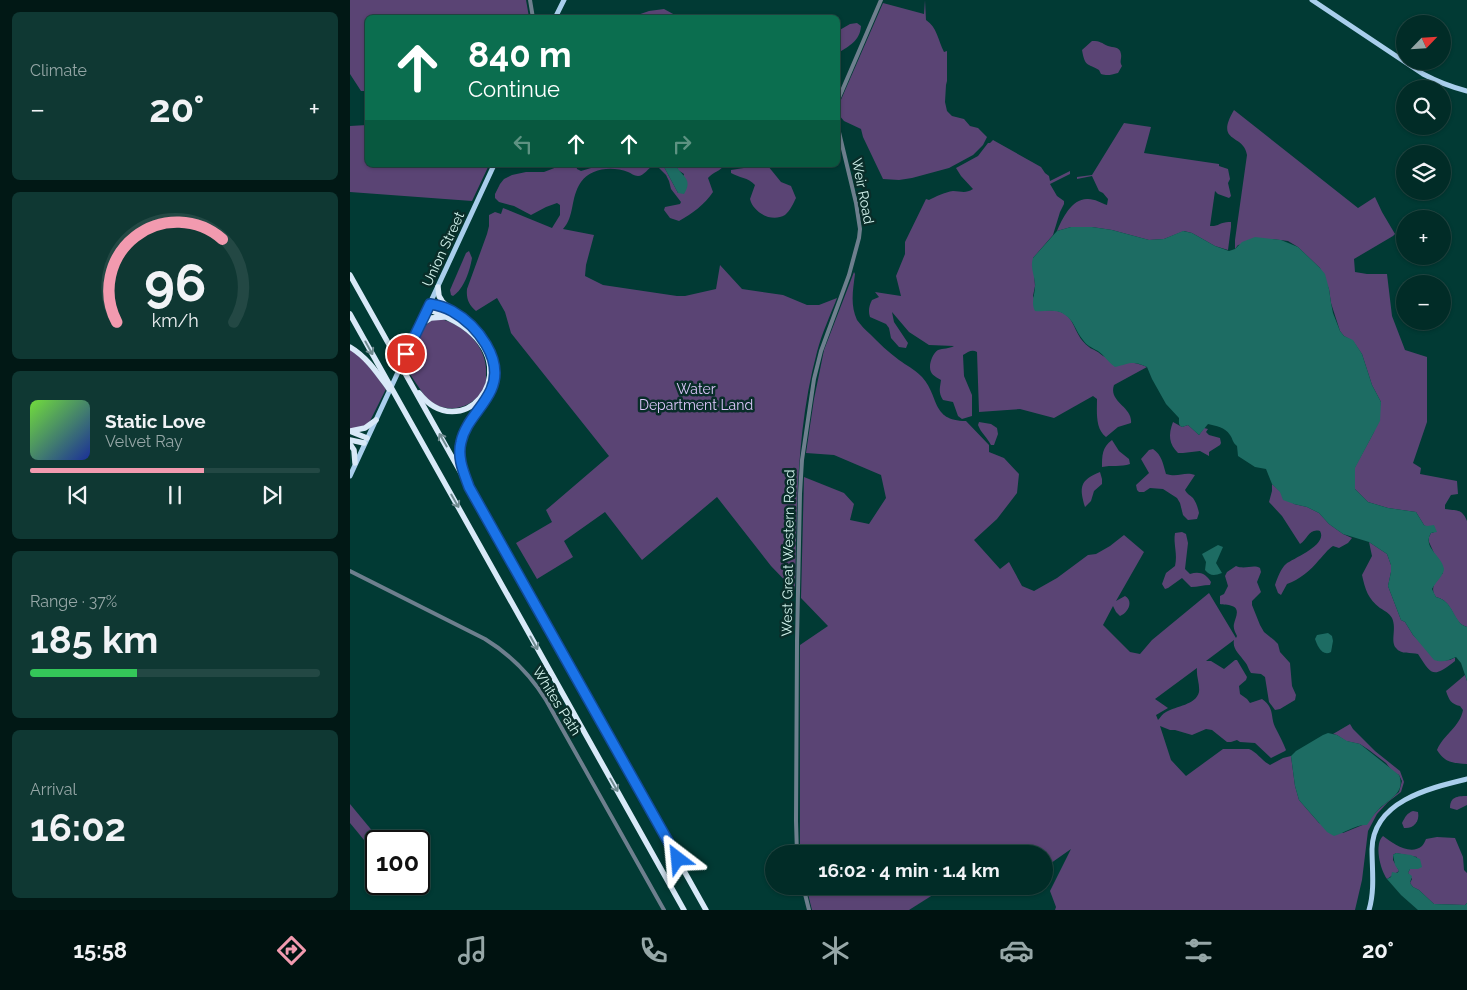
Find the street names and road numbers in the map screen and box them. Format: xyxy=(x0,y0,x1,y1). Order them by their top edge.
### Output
street label: Weir Road xyxy=(849,157,877,225)
street label: Union Street xyxy=(419,209,467,289)
street label: West Great Western Road xyxy=(779,469,797,637)
street label: Whites Path xyxy=(530,664,584,738)

